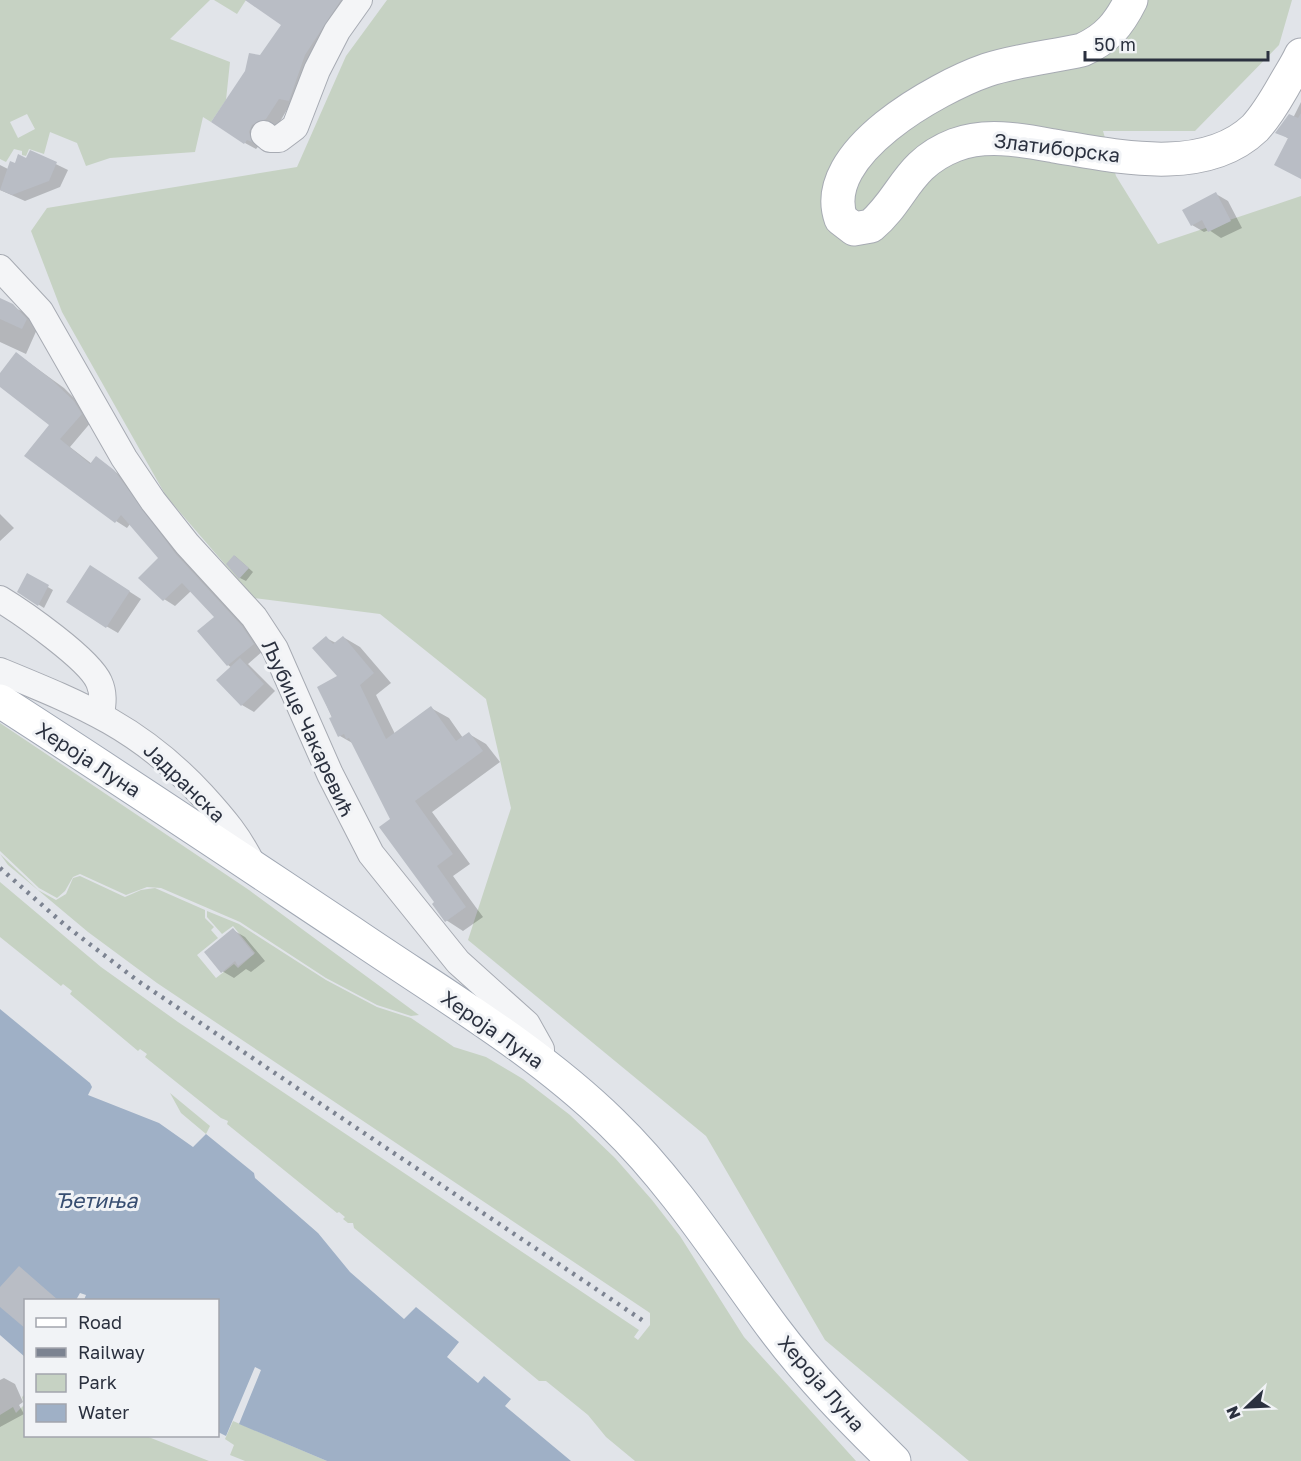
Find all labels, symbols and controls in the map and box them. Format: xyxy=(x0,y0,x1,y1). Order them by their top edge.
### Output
scale bar xyxy=(1085,24,1268,62)
text: 50 m xyxy=(1094,33,1136,55)
street label: Златиборска xyxy=(992,127,1122,167)
street label: Љубице Чакаревић xyxy=(258,636,360,820)
street label: Хероја Луна xyxy=(32,716,146,802)
street label: Јадранска xyxy=(139,737,231,827)
street label: Хероја Луна xyxy=(437,985,549,1073)
water label: Ђетиња xyxy=(55,1187,138,1213)
legend xyxy=(24,1299,219,1437)
text: Road xyxy=(78,1311,122,1333)
street label: Хероја Луна xyxy=(774,1330,870,1436)
text: Railway xyxy=(78,1341,145,1363)
text: Park xyxy=(78,1371,117,1393)
north arrow xyxy=(1217,1377,1277,1437)
text: Water xyxy=(78,1401,129,1423)
text: N xyxy=(1222,1403,1245,1422)

